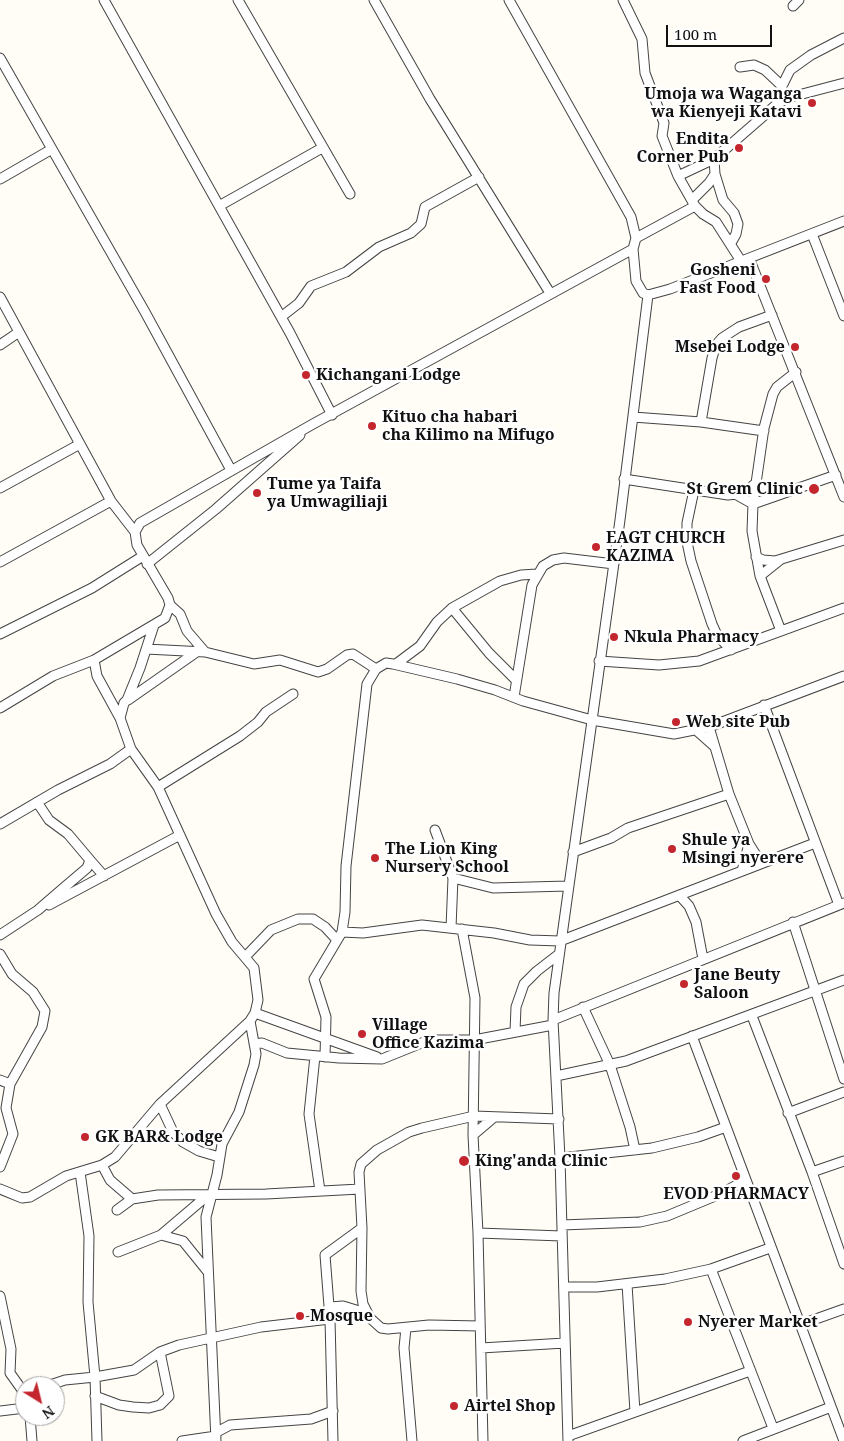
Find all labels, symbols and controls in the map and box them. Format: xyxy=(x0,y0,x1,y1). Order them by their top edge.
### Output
scale bar xyxy=(669,15,775,47)
text: 100 m xyxy=(674,24,717,44)
place label: Umoja wa Waganga wa Kienyeji Katavi xyxy=(644,84,802,122)
marker: Umoja wa Waganga wa Kienyeji Katavi xyxy=(806,97,818,109)
place label: Endita Corner Pub xyxy=(636,129,729,167)
marker: Endita Corner Pub xyxy=(733,142,745,154)
place label: Gosheni Fast Food xyxy=(679,260,756,298)
marker: Gosheni Fast Food xyxy=(760,273,772,285)
place label: Msebei Lodge xyxy=(675,337,785,357)
marker: Msebei Lodge xyxy=(789,341,801,353)
place label: Kichangani Lodge xyxy=(316,365,461,385)
marker: Kichangani Lodge xyxy=(300,369,312,381)
place label: Kituo cha habari cha Kilimo na Mifugo xyxy=(382,407,555,445)
marker: Kituo cha habari cha Kilimo na Mifugo xyxy=(366,420,378,432)
place label: Tume ya Taifa ya Umwagiliaji xyxy=(267,474,388,512)
place label: St Grem Clinic xyxy=(687,479,803,499)
marker: St Grem Clinic xyxy=(807,482,821,496)
marker: Tume ya Taifa ya Umwagiliaji xyxy=(251,487,263,499)
place label: EAGT CHURCH KAZIMA xyxy=(606,528,725,566)
marker: EAGT CHURCH KAZIMA xyxy=(590,541,602,553)
place label: Nkula Pharmacy xyxy=(624,627,759,647)
marker: Nkula Pharmacy xyxy=(608,631,620,643)
place label: Web site Pub xyxy=(686,712,790,732)
marker: Web site Pub xyxy=(670,716,682,728)
place label: Shule ya Msingi nyerere xyxy=(682,830,804,868)
place label: The Lion King Nursery School xyxy=(385,839,509,877)
marker: Shule ya Msingi nyerere xyxy=(666,843,678,855)
marker: The Lion King Nursery School xyxy=(369,852,381,864)
place label: Jane Beuty Saloon xyxy=(694,965,780,1003)
marker: Jane Beuty Saloon xyxy=(678,978,690,990)
place label: Village Office Kazima xyxy=(372,1015,484,1053)
marker: Village Office Kazima xyxy=(356,1028,368,1040)
place label: GK BAR& Lodge xyxy=(95,1127,223,1147)
marker: GK BAR& Lodge xyxy=(79,1131,91,1143)
place label: King'anda Clinic xyxy=(475,1151,608,1171)
marker: King'anda Clinic xyxy=(457,1154,471,1168)
marker: EVOD PHARMACY xyxy=(730,1170,742,1182)
place label: EVOD PHARMACY xyxy=(663,1184,809,1204)
place label: Mosque xyxy=(310,1306,373,1326)
marker: Mosque xyxy=(294,1310,306,1322)
place label: Nyerer Market xyxy=(698,1312,818,1332)
marker: Nyerer Market xyxy=(682,1316,694,1328)
north arrow xyxy=(15,1376,65,1426)
place label: Airtel Shop xyxy=(464,1396,556,1416)
marker: Airtel Shop xyxy=(448,1400,460,1412)
text: N xyxy=(38,1402,59,1424)

